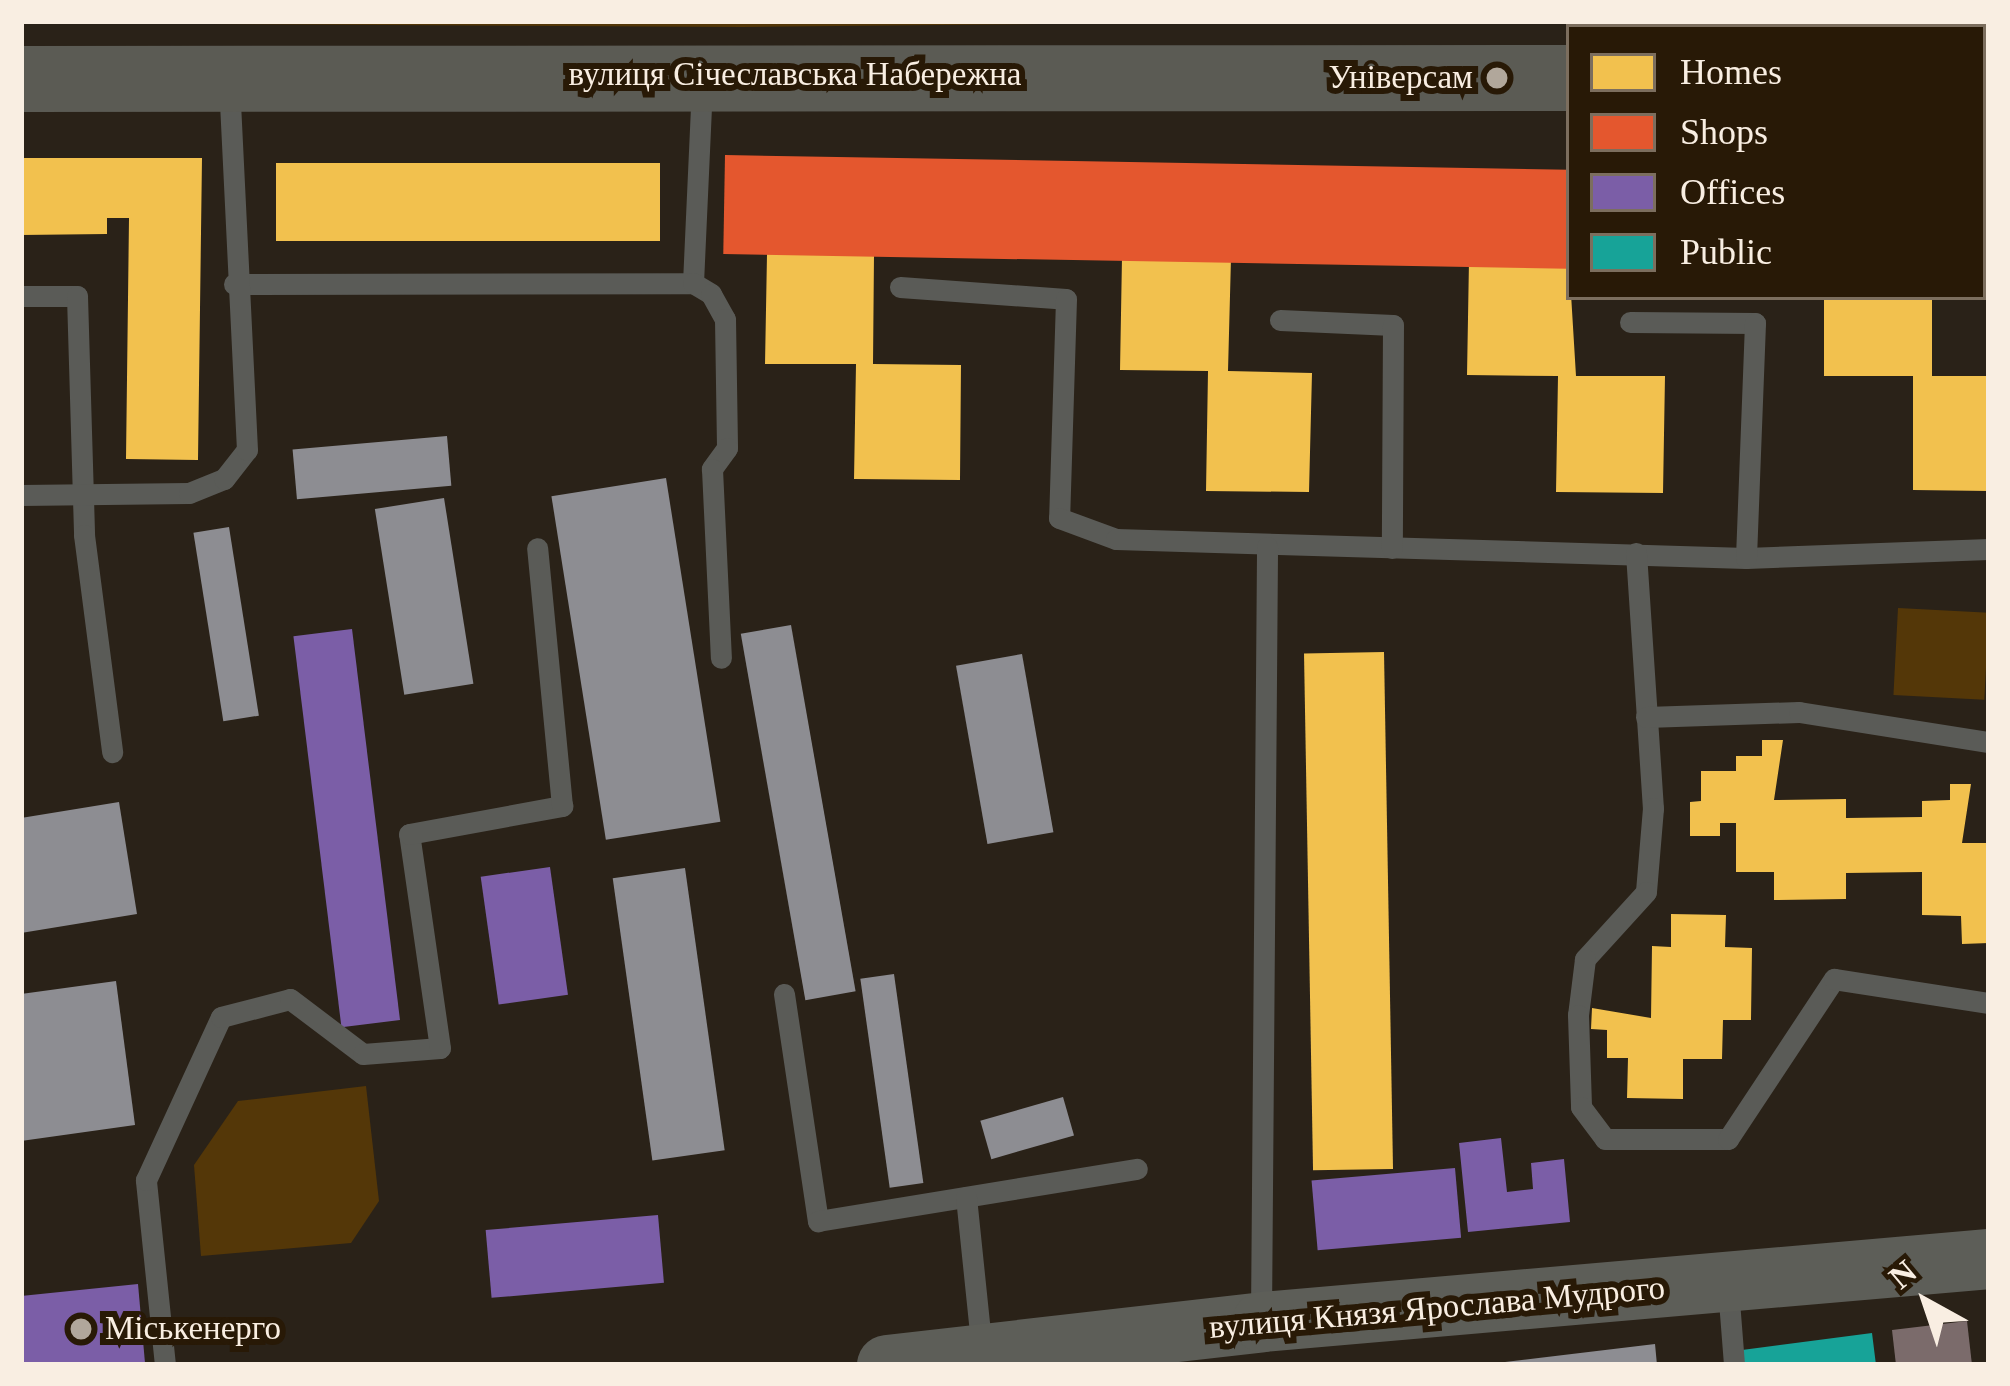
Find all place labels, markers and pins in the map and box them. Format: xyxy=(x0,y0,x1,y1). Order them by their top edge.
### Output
place label: Універсам xyxy=(1329,58,1473,98)
marker: Універсам xyxy=(1484,65,1510,91)
place label: Міськенерго xyxy=(105,1309,281,1349)
marker: Міськенерго xyxy=(68,1316,94,1342)

